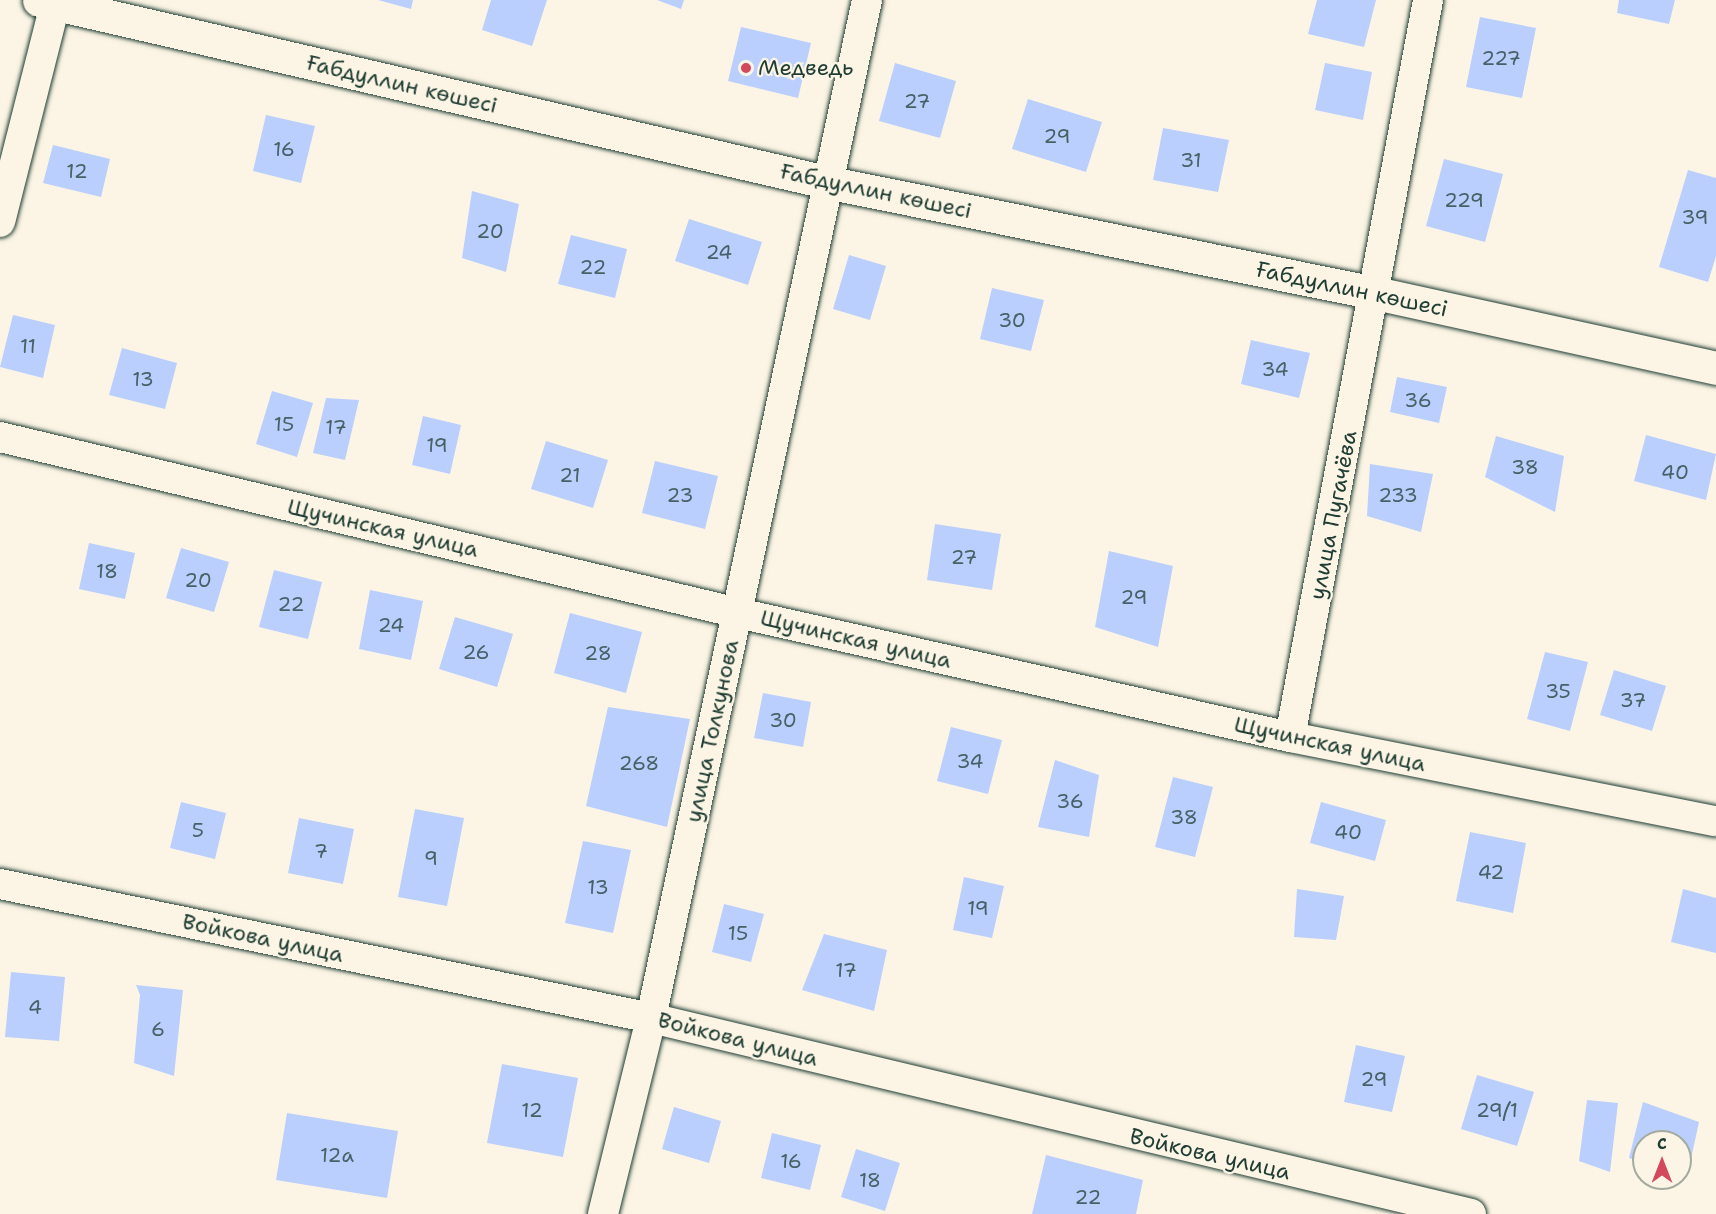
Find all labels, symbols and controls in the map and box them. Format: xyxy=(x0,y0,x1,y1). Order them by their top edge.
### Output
house number: 227 xyxy=(1481,46,1521,70)
street label: Ғабдуллин көшесі xyxy=(304,49,500,119)
place label: Медведь xyxy=(758,55,853,81)
marker: Медведь xyxy=(739,61,753,75)
house number: 27 xyxy=(904,89,930,113)
house number: 29 xyxy=(1044,124,1070,148)
house number: 16 xyxy=(273,137,295,161)
house number: 31 xyxy=(1180,148,1202,172)
street label: Ғабдуллин көшесі xyxy=(778,158,974,224)
house number: 12 xyxy=(66,159,88,183)
house number: 229 xyxy=(1444,188,1484,212)
house number: 39 xyxy=(1682,205,1708,229)
house number: 20 xyxy=(476,219,504,243)
house number: 24 xyxy=(706,240,732,264)
house number: 22 xyxy=(580,255,606,279)
street label: Ғабдуллин көшесі xyxy=(1254,256,1450,322)
house number: 30 xyxy=(998,308,1026,332)
house number: 11 xyxy=(20,334,36,358)
house number: 34 xyxy=(1261,357,1289,381)
house number: 13 xyxy=(132,367,154,391)
house number: 36 xyxy=(1404,388,1432,412)
house number: 15 xyxy=(274,412,294,436)
house number: 17 xyxy=(325,415,347,439)
street label: улица Пугачёва xyxy=(1304,428,1362,602)
house number: 19 xyxy=(426,433,448,457)
house number: 38 xyxy=(1511,455,1539,479)
house number: 40 xyxy=(1661,460,1689,484)
house number: 21 xyxy=(559,463,581,487)
house number: 23 xyxy=(667,483,693,507)
house number: 233 xyxy=(1378,483,1418,507)
street label: Щучинская улица xyxy=(285,493,481,563)
house number: 27 xyxy=(951,545,977,569)
house number: 18 xyxy=(96,559,118,583)
house number: 20 xyxy=(184,568,212,592)
house number: 29 xyxy=(1121,585,1147,609)
house number: 22 xyxy=(278,592,304,616)
street label: Щучинская улица xyxy=(758,604,954,674)
house number: 24 xyxy=(378,613,404,637)
street label: улица Толкунова xyxy=(680,637,744,825)
house number: 26 xyxy=(462,640,490,664)
house number: 28 xyxy=(584,641,612,665)
house number: 35 xyxy=(1545,679,1571,703)
house number: 37 xyxy=(1620,688,1646,712)
house number: 30 xyxy=(769,708,797,732)
street label: Щучинская улица xyxy=(1232,711,1428,777)
house number: 34 xyxy=(956,749,984,773)
house number: 268 xyxy=(619,751,659,775)
house number: 36 xyxy=(1056,789,1084,813)
house number: 38 xyxy=(1170,805,1198,829)
house number: 5 xyxy=(192,818,204,842)
house number: 40 xyxy=(1334,820,1362,844)
house number: 7 xyxy=(314,839,328,863)
house number: 9 xyxy=(424,846,438,870)
house number: 42 xyxy=(1478,860,1504,884)
house number: 13 xyxy=(587,875,609,899)
house number: 19 xyxy=(967,896,989,920)
street label: Войкова улица xyxy=(180,908,346,968)
house number: 15 xyxy=(728,921,748,945)
house number: 17 xyxy=(835,958,857,982)
house number: 4 xyxy=(28,995,42,1019)
street label: Войкова улица xyxy=(655,1006,821,1072)
house number: 6 xyxy=(151,1017,165,1041)
house number: 29 xyxy=(1361,1067,1387,1091)
house number: 12 xyxy=(521,1098,543,1122)
house number: 29/1 xyxy=(1476,1098,1518,1122)
street label: Войкова улица xyxy=(1127,1123,1293,1185)
north arrow xyxy=(1632,1130,1692,1190)
text: С xyxy=(1657,1133,1667,1154)
house number: 12а xyxy=(320,1143,354,1167)
house number: 16 xyxy=(780,1149,802,1173)
house number: 18 xyxy=(859,1168,881,1192)
house number: 22 xyxy=(1075,1185,1101,1209)

